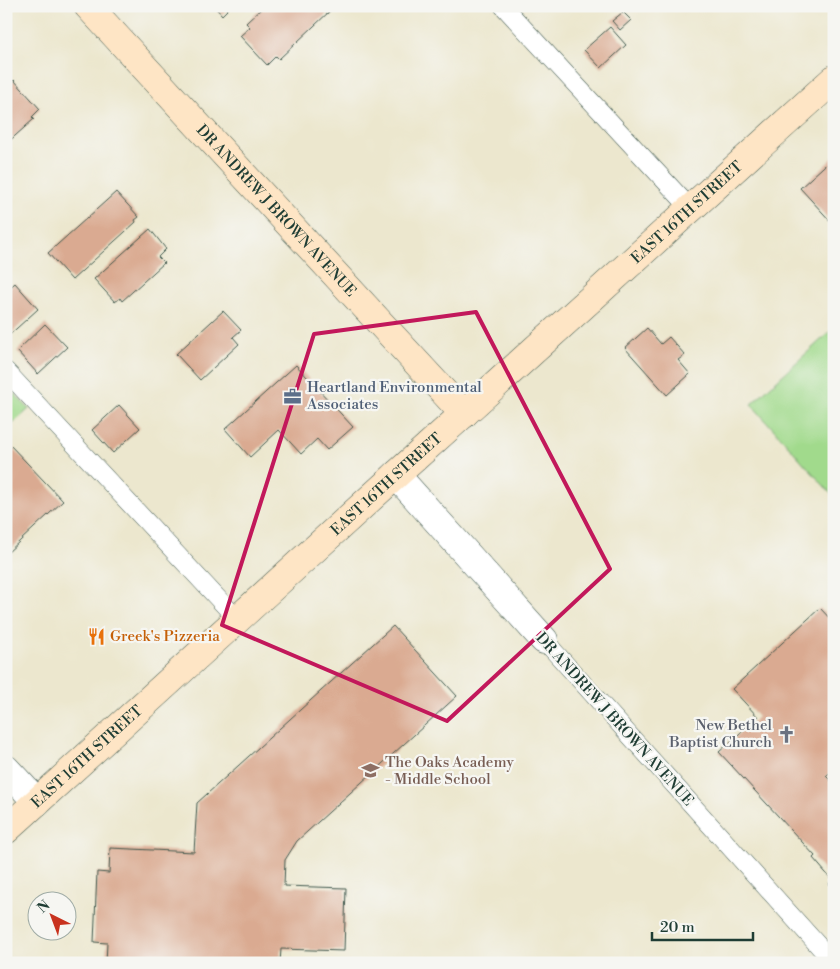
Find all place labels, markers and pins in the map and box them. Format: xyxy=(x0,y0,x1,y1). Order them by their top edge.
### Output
place label: Heartland Environmental Associates xyxy=(306,378,482,414)
office icon: Heartland Environmental Associates xyxy=(283,386,303,406)
restaurant icon: Greek's Pizzeria xyxy=(86,626,106,646)
place label: Greek's Pizzeria xyxy=(110,627,220,646)
place label: New Bethel Baptist Church xyxy=(668,716,773,752)
church icon: New Bethel Baptist Church xyxy=(776,724,796,744)
place label: The Oaks Academy - Middle School xyxy=(385,753,514,789)
school or university icon: The Oaks Academy - Middle School xyxy=(361,761,381,781)

